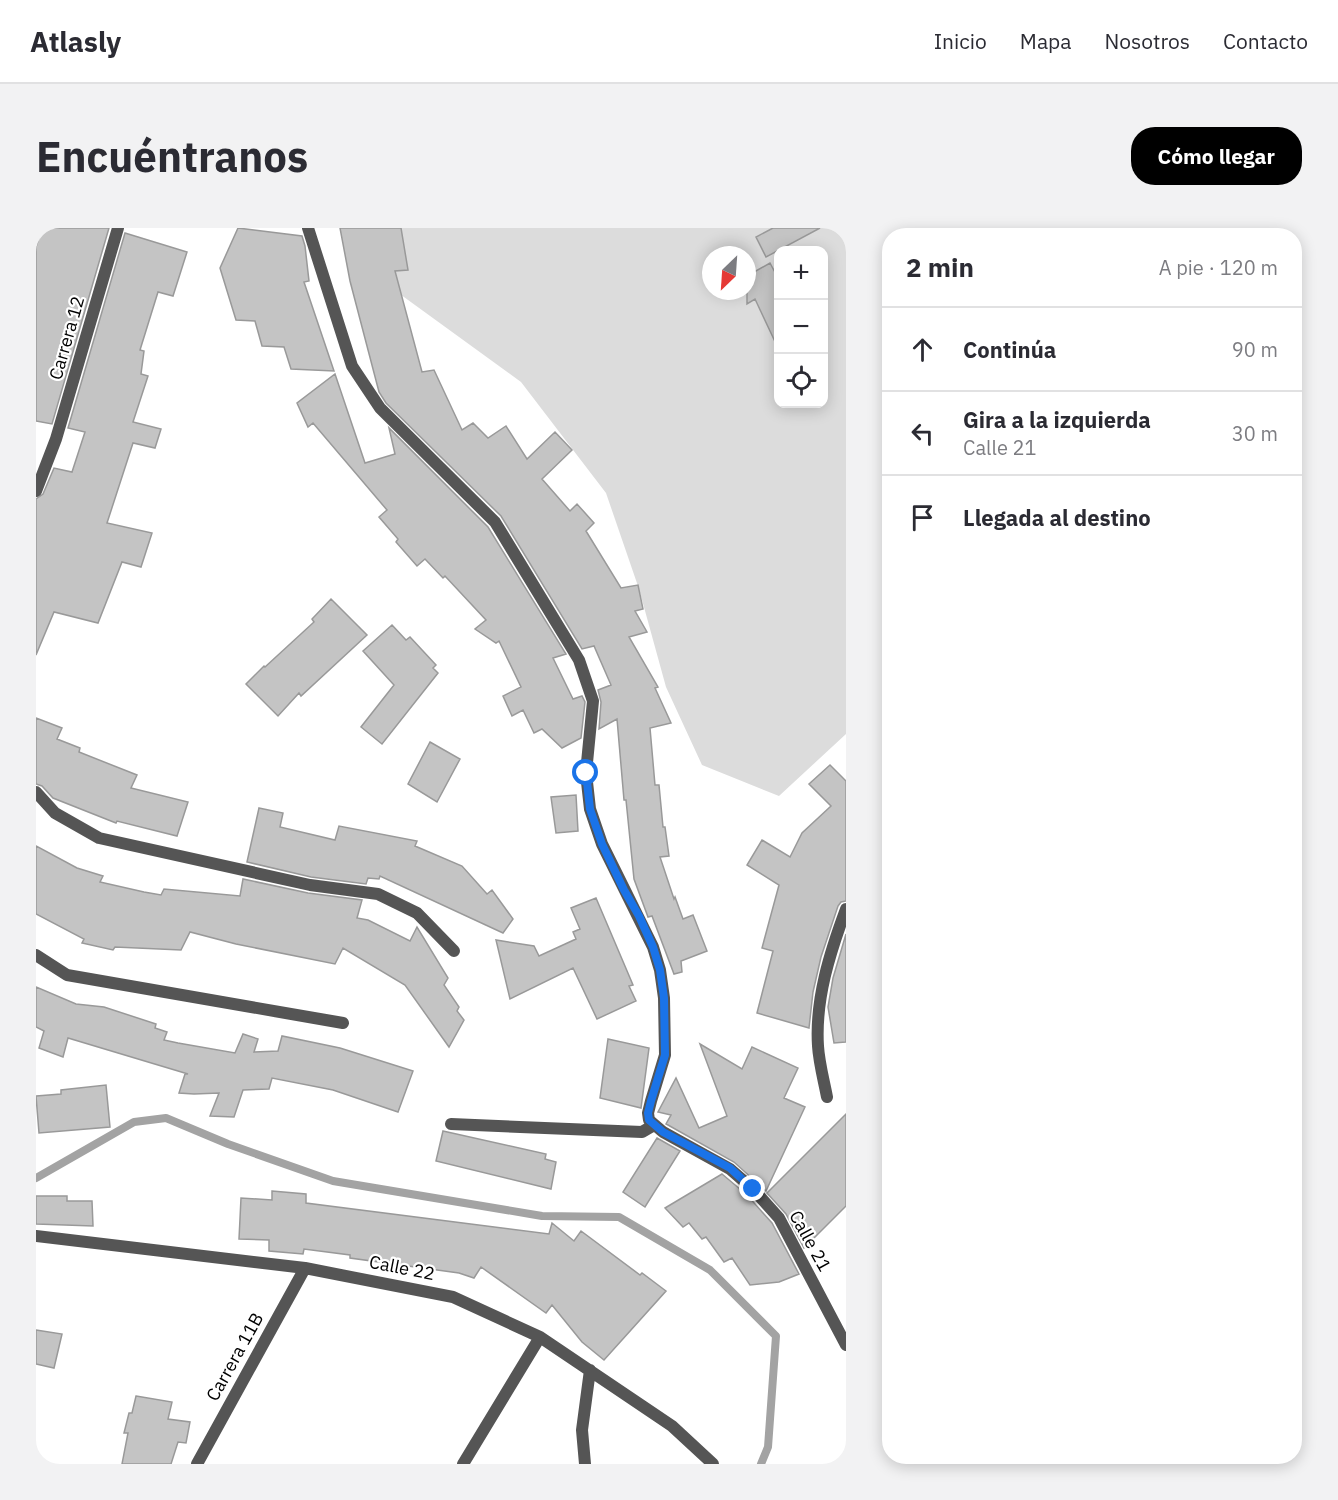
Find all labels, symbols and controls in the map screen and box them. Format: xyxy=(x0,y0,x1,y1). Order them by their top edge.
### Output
text: Atlasly xyxy=(30,23,121,60)
text: Inicio xyxy=(934,27,987,55)
text: Mapa xyxy=(1020,27,1072,55)
text: Nosotros xyxy=(1105,27,1190,55)
text: Contacto xyxy=(1223,27,1308,55)
button: Cómo llegar xyxy=(1131,127,1302,185)
text: Encuéntranos xyxy=(36,129,308,184)
north arrow xyxy=(702,246,756,300)
map controls xyxy=(774,246,828,408)
button: + xyxy=(774,246,828,300)
text: 2 min xyxy=(906,250,974,284)
text: A pie · 120 m xyxy=(1159,254,1278,281)
street label: Carrera 12 xyxy=(44,293,89,382)
button: − xyxy=(774,300,828,354)
icon: ahead xyxy=(906,333,939,366)
text: Continúa xyxy=(963,335,1056,364)
text: 90 m xyxy=(1232,336,1278,363)
button: locate xyxy=(774,354,828,408)
text: Gira a la izquierda xyxy=(963,405,1151,434)
icon: left xyxy=(906,417,939,450)
text: 30 m xyxy=(1232,420,1278,447)
text: Calle 21 xyxy=(963,434,1037,461)
icon: arrive xyxy=(906,501,939,534)
text: Llegada al destino xyxy=(963,503,1151,532)
route start xyxy=(572,759,598,785)
route end xyxy=(739,1175,765,1201)
street label: Calle 21 xyxy=(784,1206,837,1275)
street label: Calle 22 xyxy=(367,1250,437,1285)
street label: Carrera 11B xyxy=(201,1309,268,1405)

